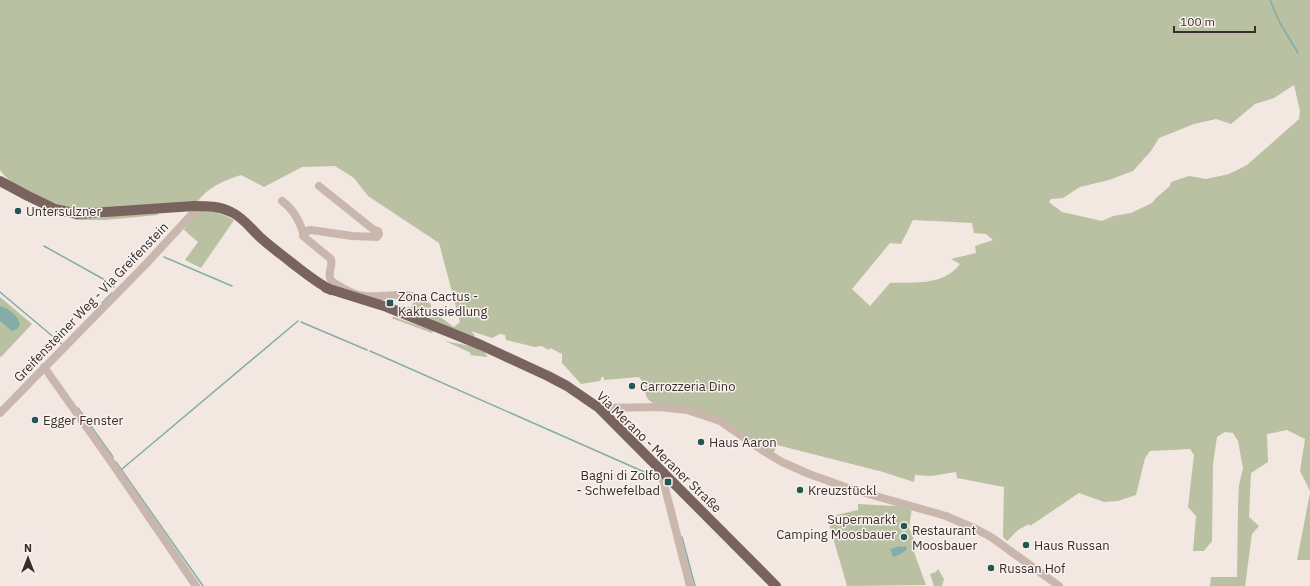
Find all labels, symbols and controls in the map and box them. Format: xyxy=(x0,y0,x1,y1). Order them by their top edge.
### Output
scale bar xyxy=(1174,8,1255,34)
text: 100 m xyxy=(1180,14,1215,29)
place label: Untersulzner xyxy=(26,203,101,220)
marker: Untersulzner xyxy=(13,206,23,216)
street label: Greifensteiner Weg - Via Greifenstein xyxy=(10,219,172,385)
place label: Zona Cactus - Kaktussiedlung xyxy=(398,288,487,320)
marker: Zona Cactus - Kaktussiedlung xyxy=(385,298,395,308)
place label: Carrozzeria Dino xyxy=(640,378,735,395)
marker: Carrozzeria Dino xyxy=(627,381,637,391)
street label: Via Merano - Meraner Straße xyxy=(593,388,725,516)
place label: Egger Fenster xyxy=(43,412,124,429)
marker: Egger Fenster xyxy=(30,415,40,425)
place label: Haus Aaron xyxy=(709,434,777,451)
marker: Haus Aaron xyxy=(696,437,706,447)
place label: Bagni di Zolfo - Schwefelbad xyxy=(576,467,660,499)
marker: Bagni di Zolfo - Schwefelbad xyxy=(663,477,673,487)
place label: Kreuzstückl xyxy=(808,482,877,499)
marker: Kreuzstückl xyxy=(795,485,805,495)
place label: Supermarkt Camping Moosbauer xyxy=(776,511,896,543)
marker: Supermarkt Camping Moosbauer xyxy=(899,521,909,531)
place label: Restaurant Moosbauer xyxy=(912,522,977,554)
marker: Restaurant Moosbauer xyxy=(899,532,909,542)
place label: Haus Russan xyxy=(1034,537,1110,554)
north arrow xyxy=(8,538,48,578)
marker: Haus Russan xyxy=(1021,540,1031,550)
text: N xyxy=(24,541,32,555)
place label: Russan Hof xyxy=(999,560,1065,577)
marker: Russan Hof xyxy=(986,563,996,573)

